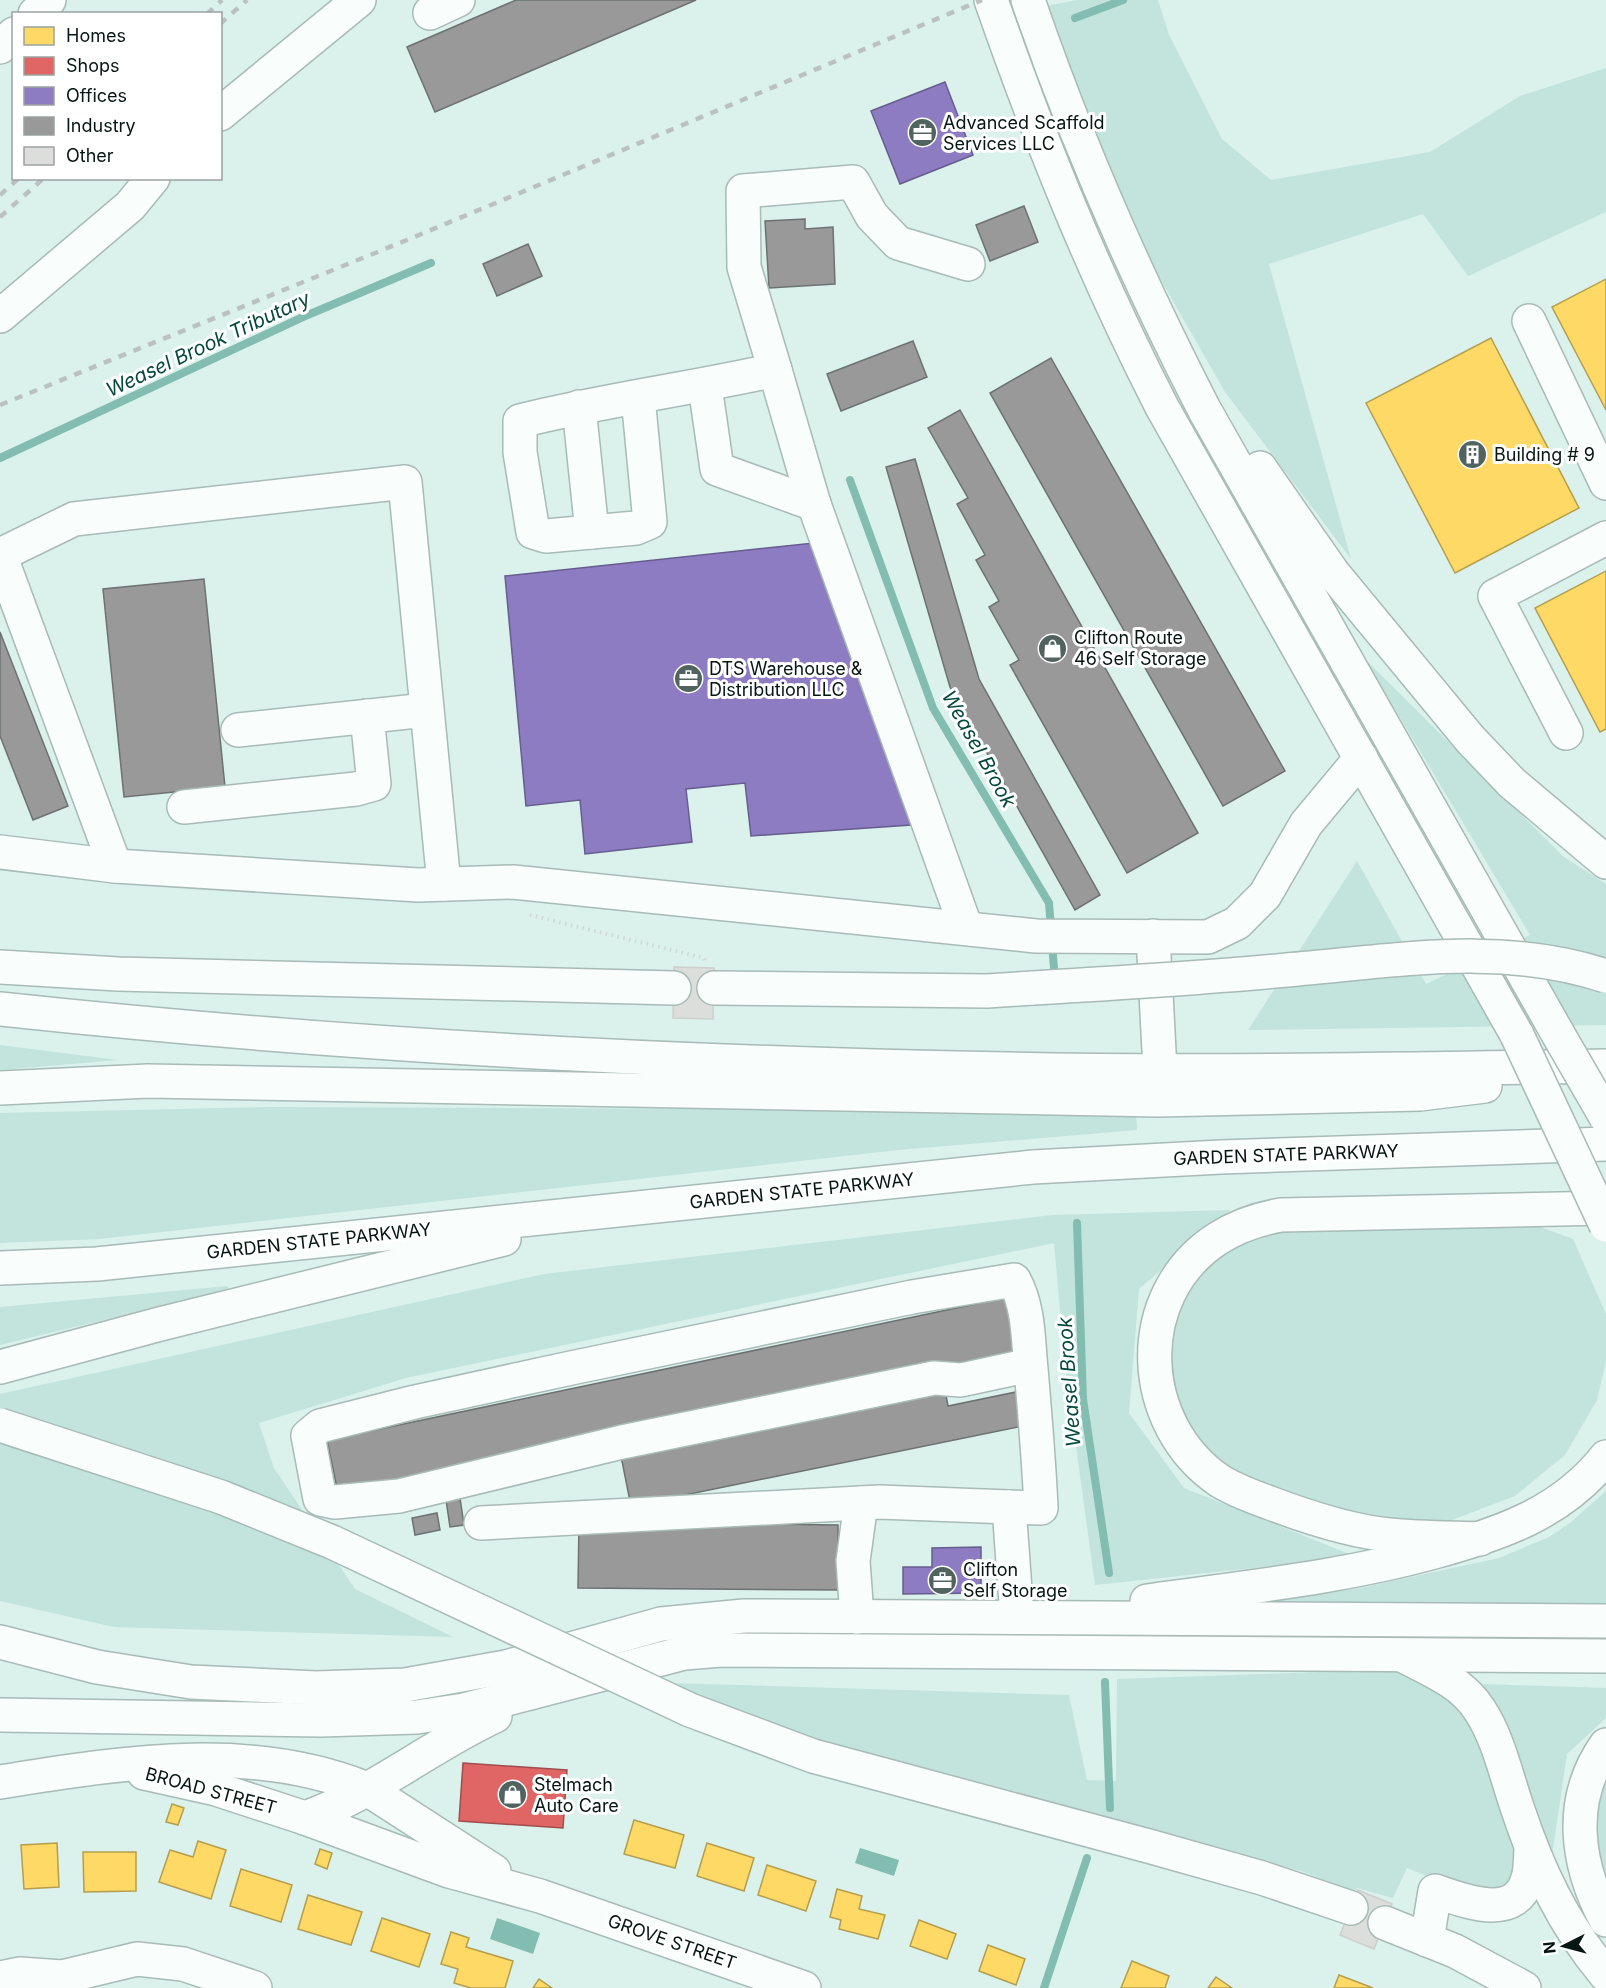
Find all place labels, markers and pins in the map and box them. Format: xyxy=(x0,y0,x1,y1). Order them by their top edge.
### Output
place label: Advanced Scaffold Services LLC xyxy=(943,112,1105,154)
office icon: Advanced Scaffold Services LLC xyxy=(906,117,938,149)
building icon: Building # 9 xyxy=(1457,439,1489,471)
place label: Building # 9 xyxy=(1494,444,1595,465)
place label: Clifton Route 46 Self Storage xyxy=(1074,627,1206,669)
shop icon: Clifton Route 46 Self Storage xyxy=(1037,632,1069,664)
place label: DTS Warehouse & Distribution LLC xyxy=(709,658,863,700)
office icon: DTS Warehouse & Distribution LLC xyxy=(672,663,704,695)
place label: Clifton Self Storage xyxy=(963,1559,1068,1601)
office icon: Clifton Self Storage xyxy=(926,1564,958,1596)
place label: Stelmach Auto Care xyxy=(534,1774,619,1816)
shop icon: Stelmach Auto Care xyxy=(497,1779,529,1811)

